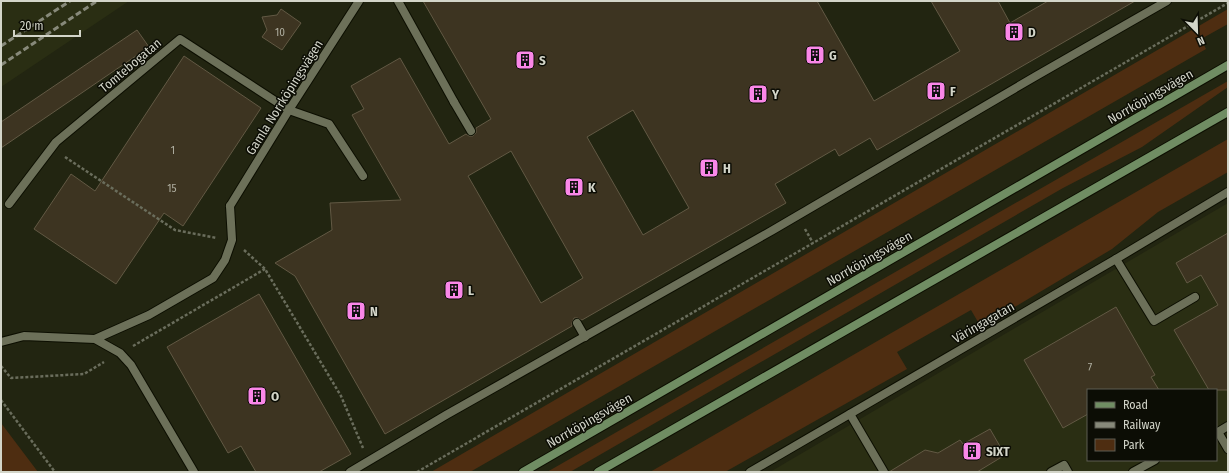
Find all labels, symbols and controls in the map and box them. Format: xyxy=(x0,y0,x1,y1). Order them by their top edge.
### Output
scale bar xyxy=(14,12,80,38)
north arrow xyxy=(1177,12,1217,52)
text: 20 m xyxy=(20,19,44,33)
building icon: D xyxy=(1003,21,1025,43)
place label: D xyxy=(1028,25,1036,40)
house number: 10 xyxy=(275,26,285,39)
text: N xyxy=(1195,33,1206,48)
street label: Tomtebogatan xyxy=(96,35,164,96)
street label: Gamla Norrköpingsvägen xyxy=(243,37,326,157)
building icon: G xyxy=(804,44,826,66)
place label: G xyxy=(829,48,837,63)
building icon: S xyxy=(514,49,536,71)
place label: S xyxy=(539,53,546,68)
street label: Norrköpingsvägen xyxy=(1105,66,1196,127)
building icon: F xyxy=(925,80,947,102)
building icon: Y xyxy=(747,83,769,105)
place label: F xyxy=(950,84,956,99)
place label: Y xyxy=(771,87,780,102)
house number: 1 xyxy=(171,144,175,157)
building icon: H xyxy=(698,157,720,179)
place label: H xyxy=(723,161,731,176)
building icon: K xyxy=(563,176,585,198)
place label: K xyxy=(588,180,596,195)
house number: 15 xyxy=(167,182,177,195)
street label: Norrköpingsvägen xyxy=(824,228,915,289)
building icon: L xyxy=(443,279,465,301)
place label: L xyxy=(468,283,474,298)
street label: Väringagatan xyxy=(950,299,1017,346)
building icon: N xyxy=(345,300,367,322)
place label: N xyxy=(370,304,378,319)
house number: 7 xyxy=(1088,361,1093,374)
building icon: O xyxy=(246,385,268,407)
place label: O xyxy=(271,389,279,404)
legend xyxy=(1087,389,1217,461)
street label: Norrköpingsvägen xyxy=(544,390,635,451)
text: Road xyxy=(1123,398,1148,412)
text: Railway xyxy=(1123,418,1161,432)
text: Park xyxy=(1123,438,1145,452)
building icon: SIXT xyxy=(961,440,983,462)
place label: SIXT xyxy=(986,444,1010,459)

